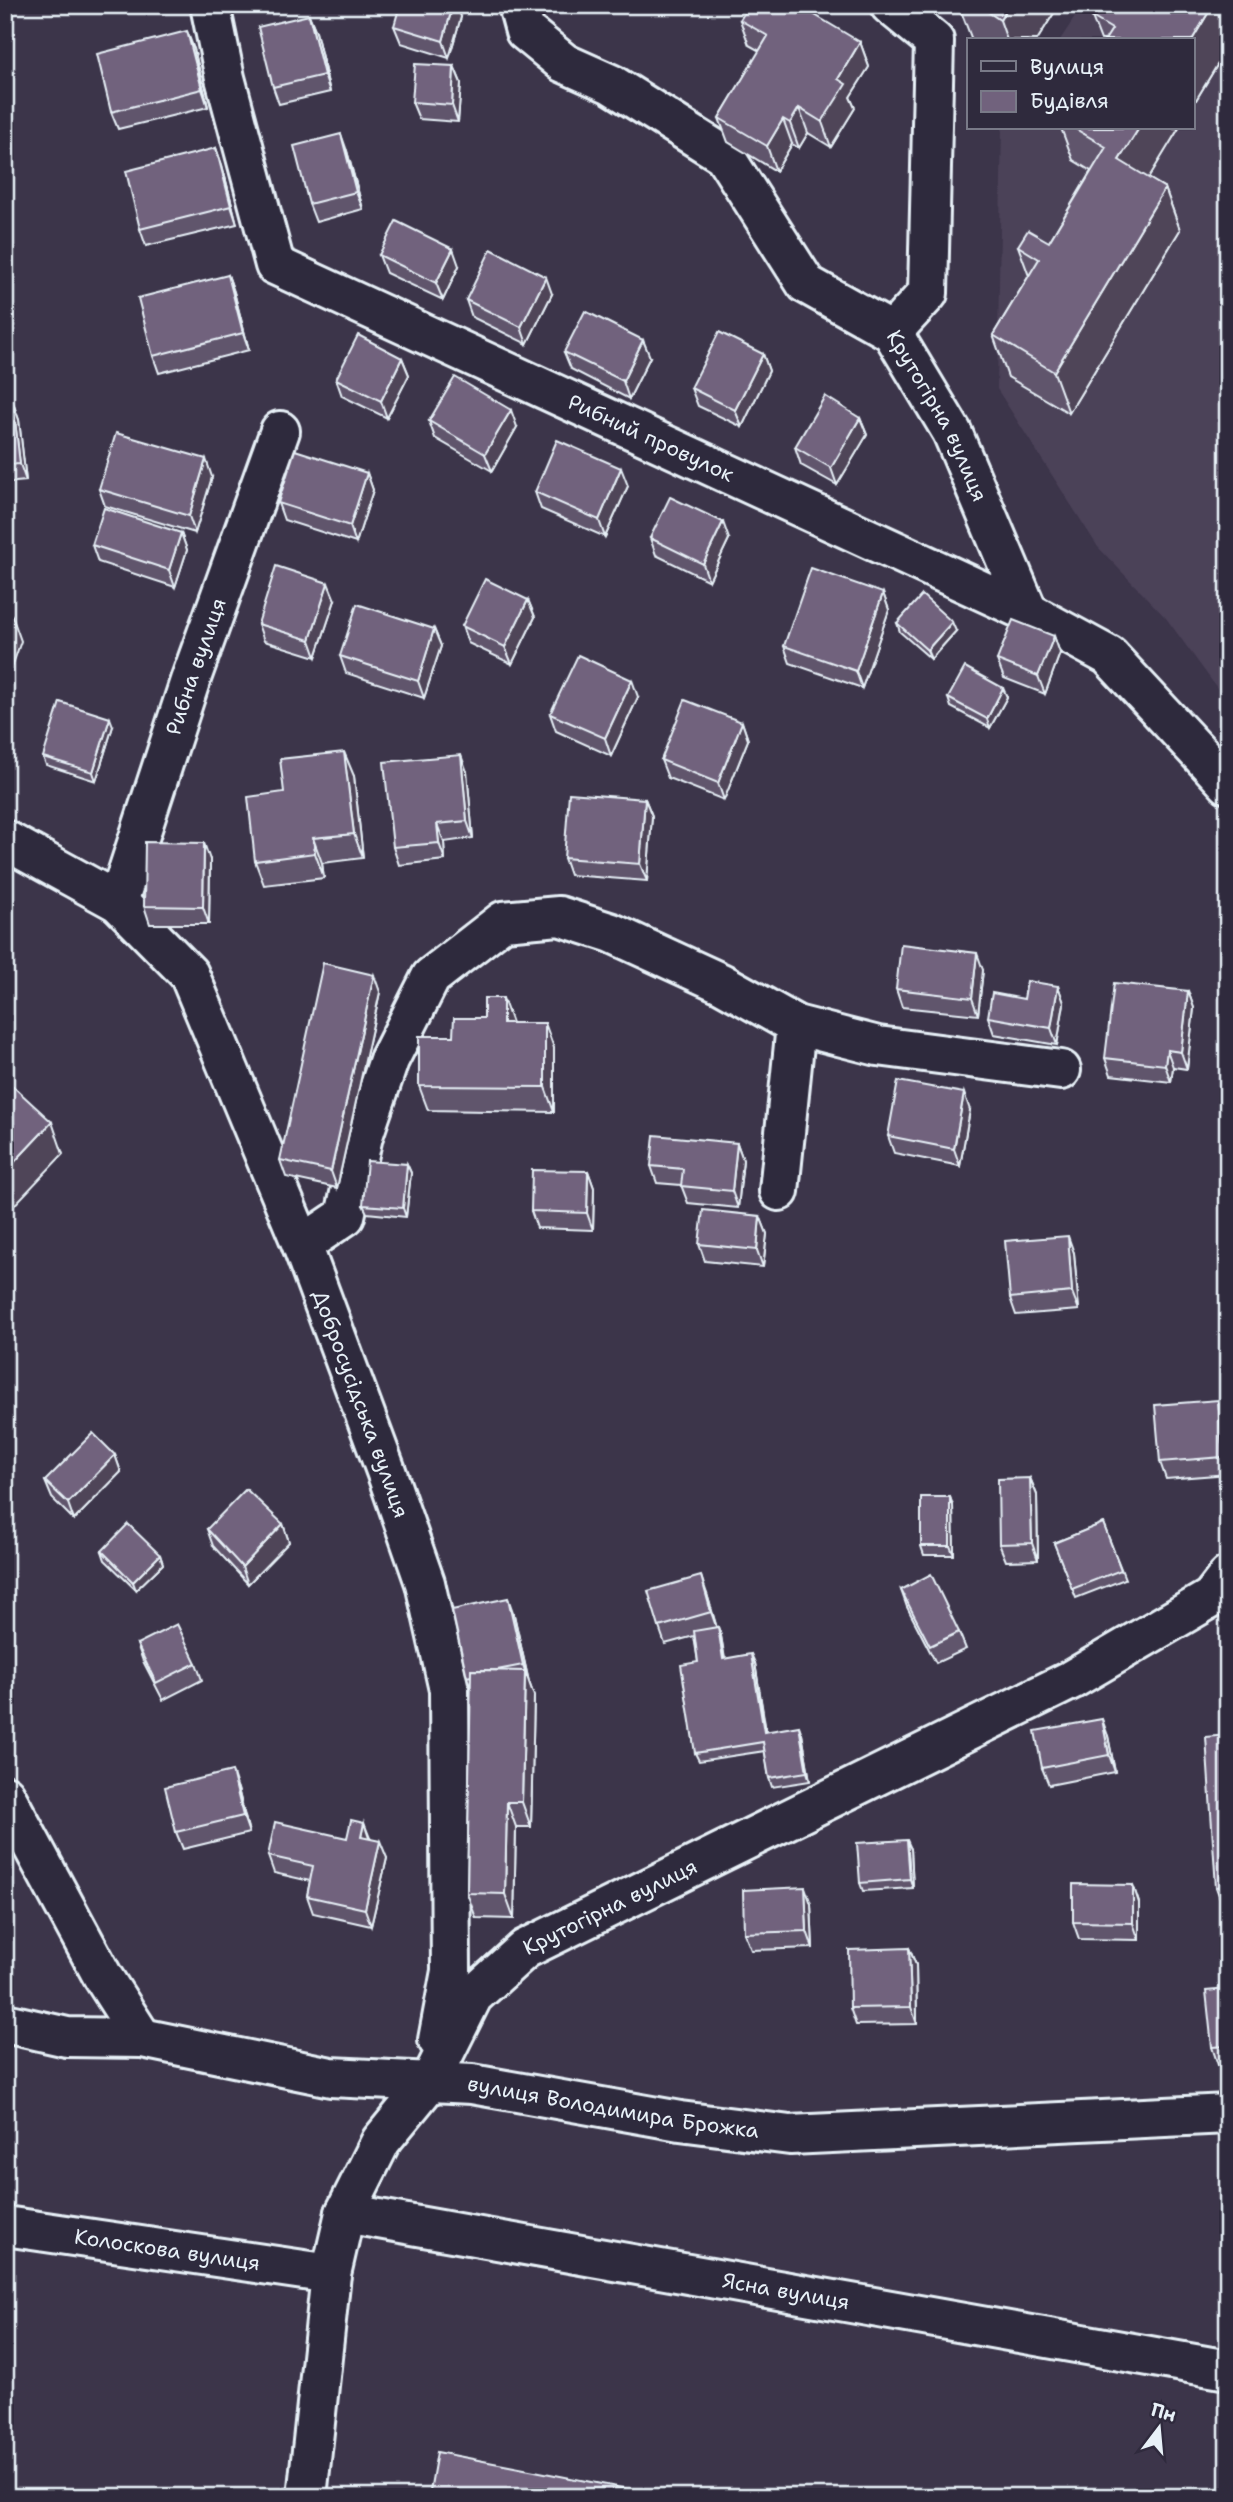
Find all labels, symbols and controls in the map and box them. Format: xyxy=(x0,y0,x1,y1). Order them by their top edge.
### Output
legend xyxy=(967,38,1194,130)
text: Вулиця xyxy=(1030,53,1104,81)
text: Будівля xyxy=(1030,87,1109,115)
street label: Крутогірна вулиця xyxy=(880,325,994,506)
street label: Рибний провулок xyxy=(563,388,738,489)
street label: Рибна вулиця xyxy=(159,594,233,739)
street label: Добросусідська вулиця xyxy=(306,1286,415,1522)
street label: Крутогірна вулиця xyxy=(518,1852,702,1962)
street label: вулиця Володимира Брожка xyxy=(465,2069,761,2145)
street label: Колоскова вулиця xyxy=(72,2222,262,2277)
street label: Ясна вулиця xyxy=(720,2266,852,2316)
north arrow xyxy=(1124,2394,1194,2464)
text: Пн xyxy=(1148,2397,1179,2428)

